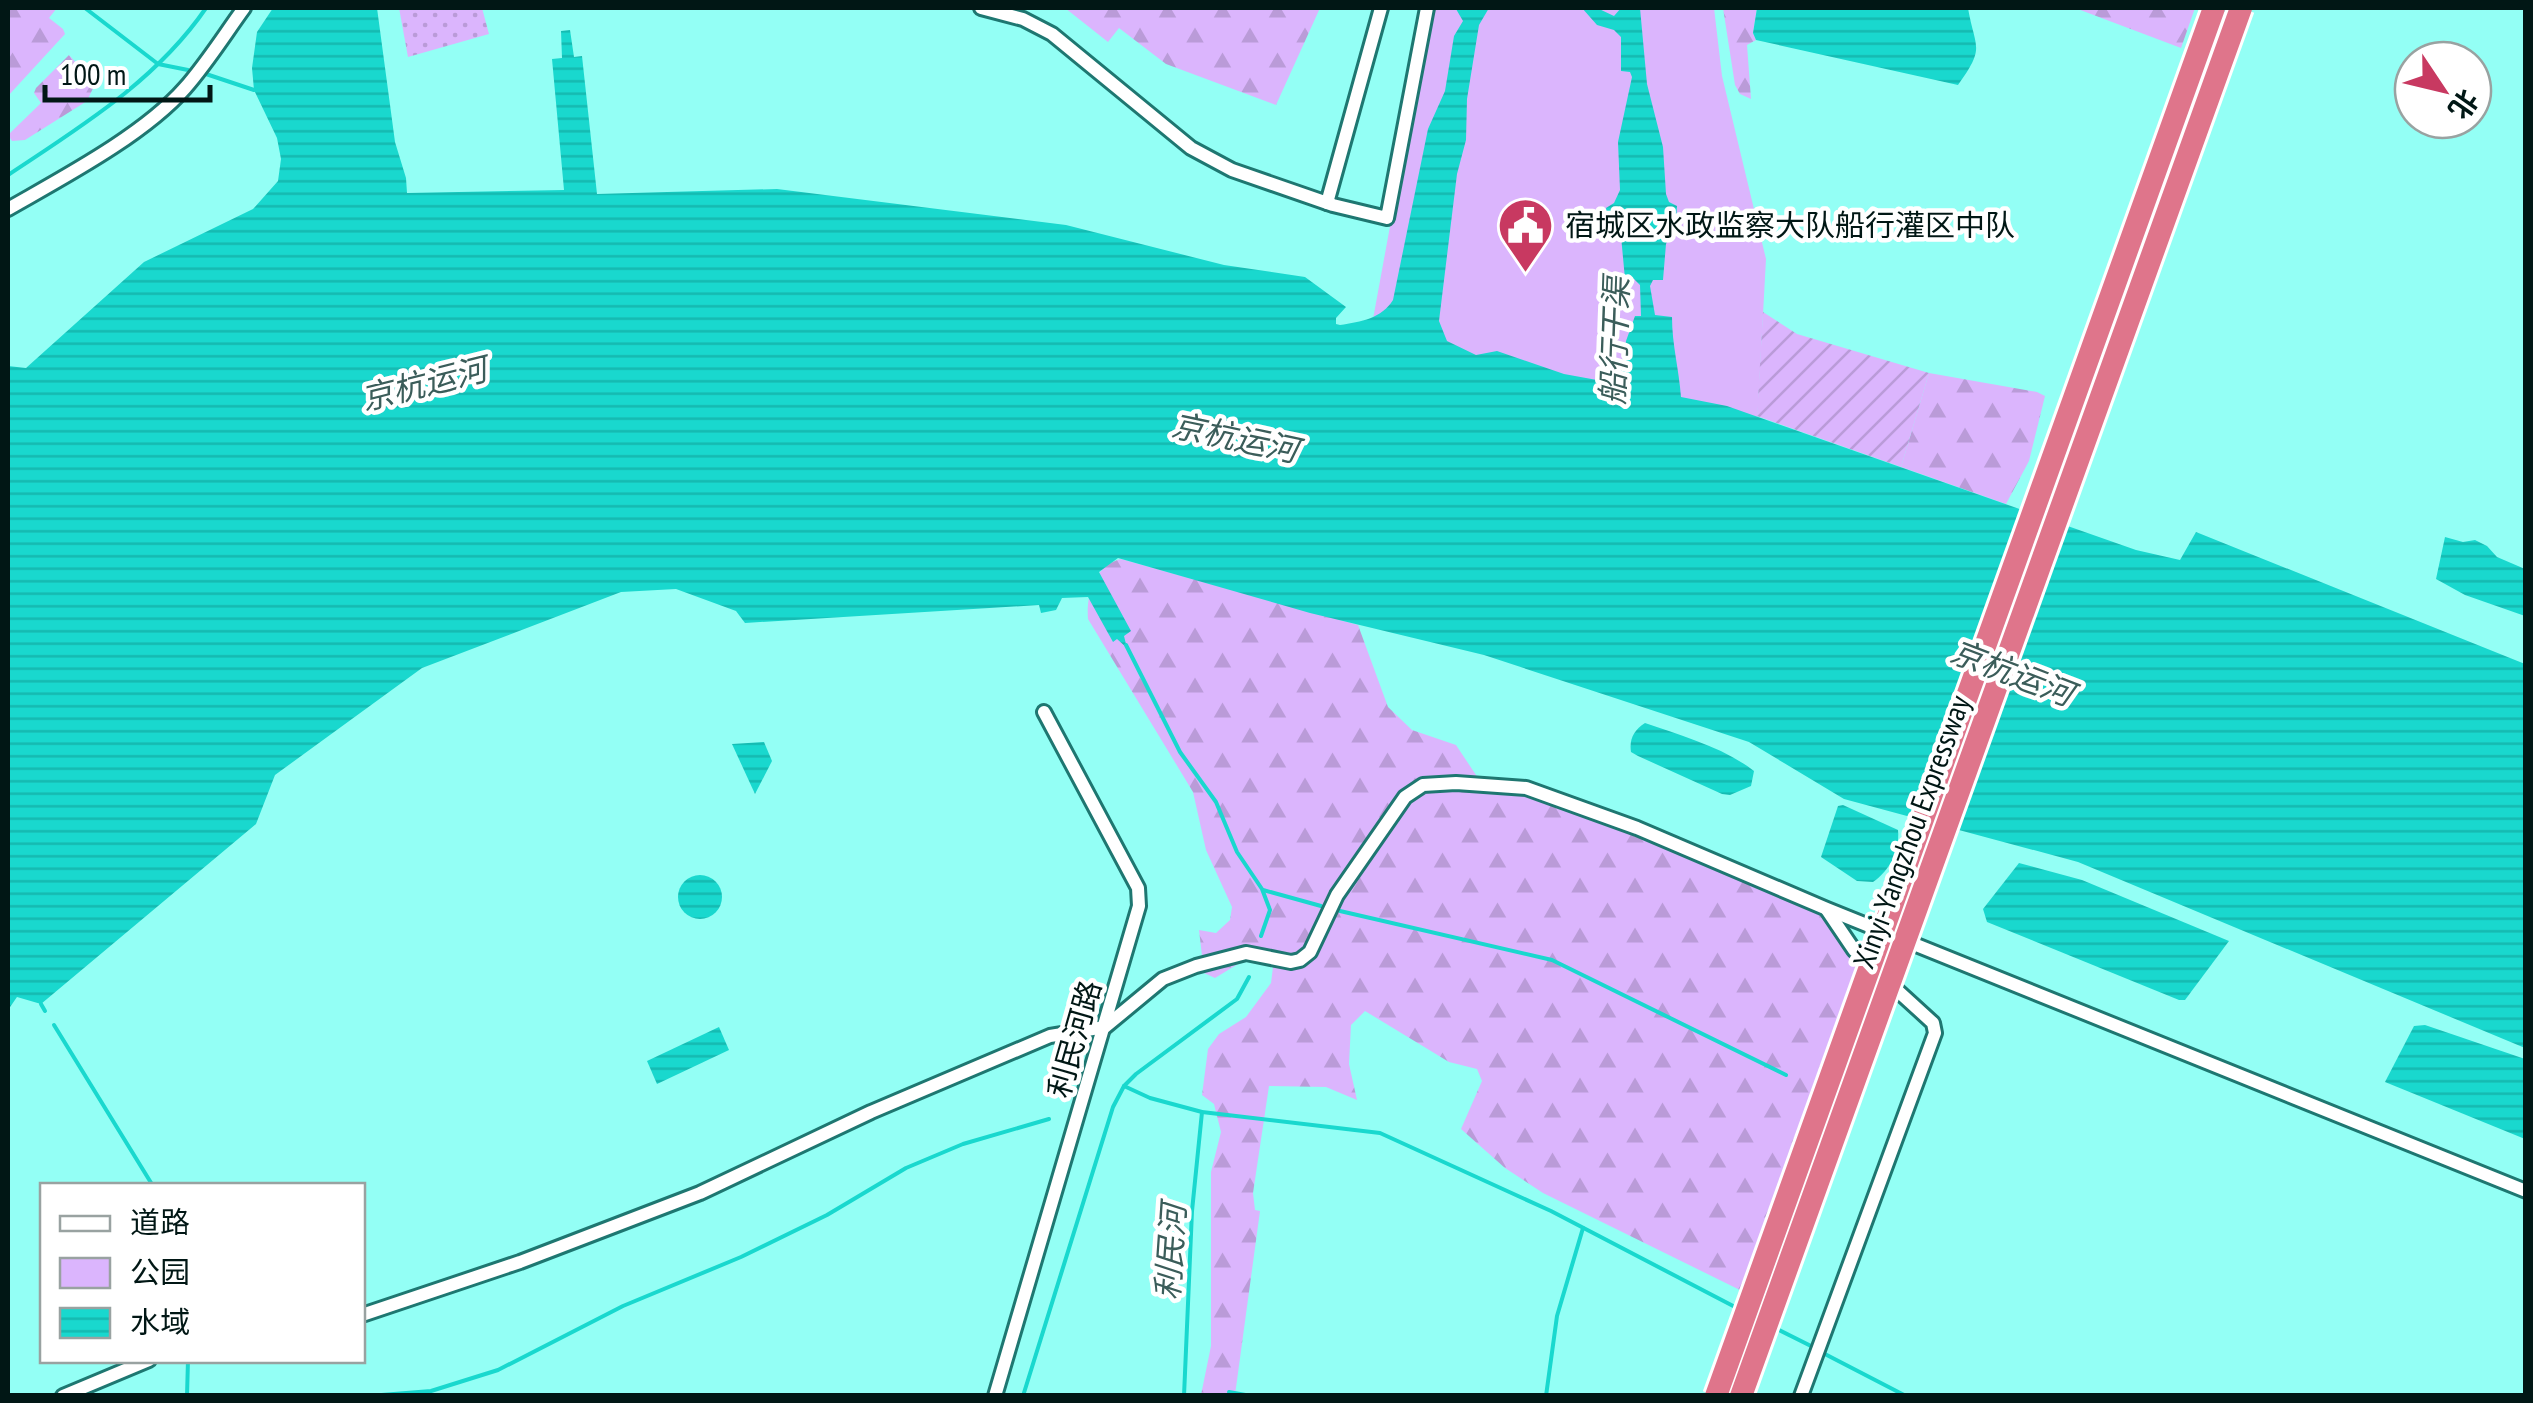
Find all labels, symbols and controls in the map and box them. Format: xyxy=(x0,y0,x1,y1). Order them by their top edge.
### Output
scale bar xyxy=(45,40,210,102)
north arrow xyxy=(2393,40,2493,140)
text: 100 m xyxy=(60,54,126,93)
text: 北 xyxy=(2441,83,2487,127)
public building icon: 宿城区水政监察大队船行灌区中队 xyxy=(1496,196,1556,275)
place label: 宿城区水政监察大队船行灌区中队 xyxy=(1565,205,2015,244)
water label: 船行干渠 xyxy=(1591,272,1637,406)
water label: 京杭运河 xyxy=(357,346,497,419)
water label: 京杭运河 xyxy=(1168,403,1308,472)
water label: 京杭运河 xyxy=(1945,630,2085,717)
street label: Xinyi-Yangzhou Expressway xyxy=(1843,689,1978,973)
street label: 利民河路 xyxy=(1038,976,1109,1102)
legend xyxy=(40,1183,365,1363)
water label: 利民河 xyxy=(1146,1197,1195,1301)
text: 道路 xyxy=(130,1202,190,1241)
text: 公园 xyxy=(130,1252,190,1291)
text: 水域 xyxy=(130,1302,190,1341)

